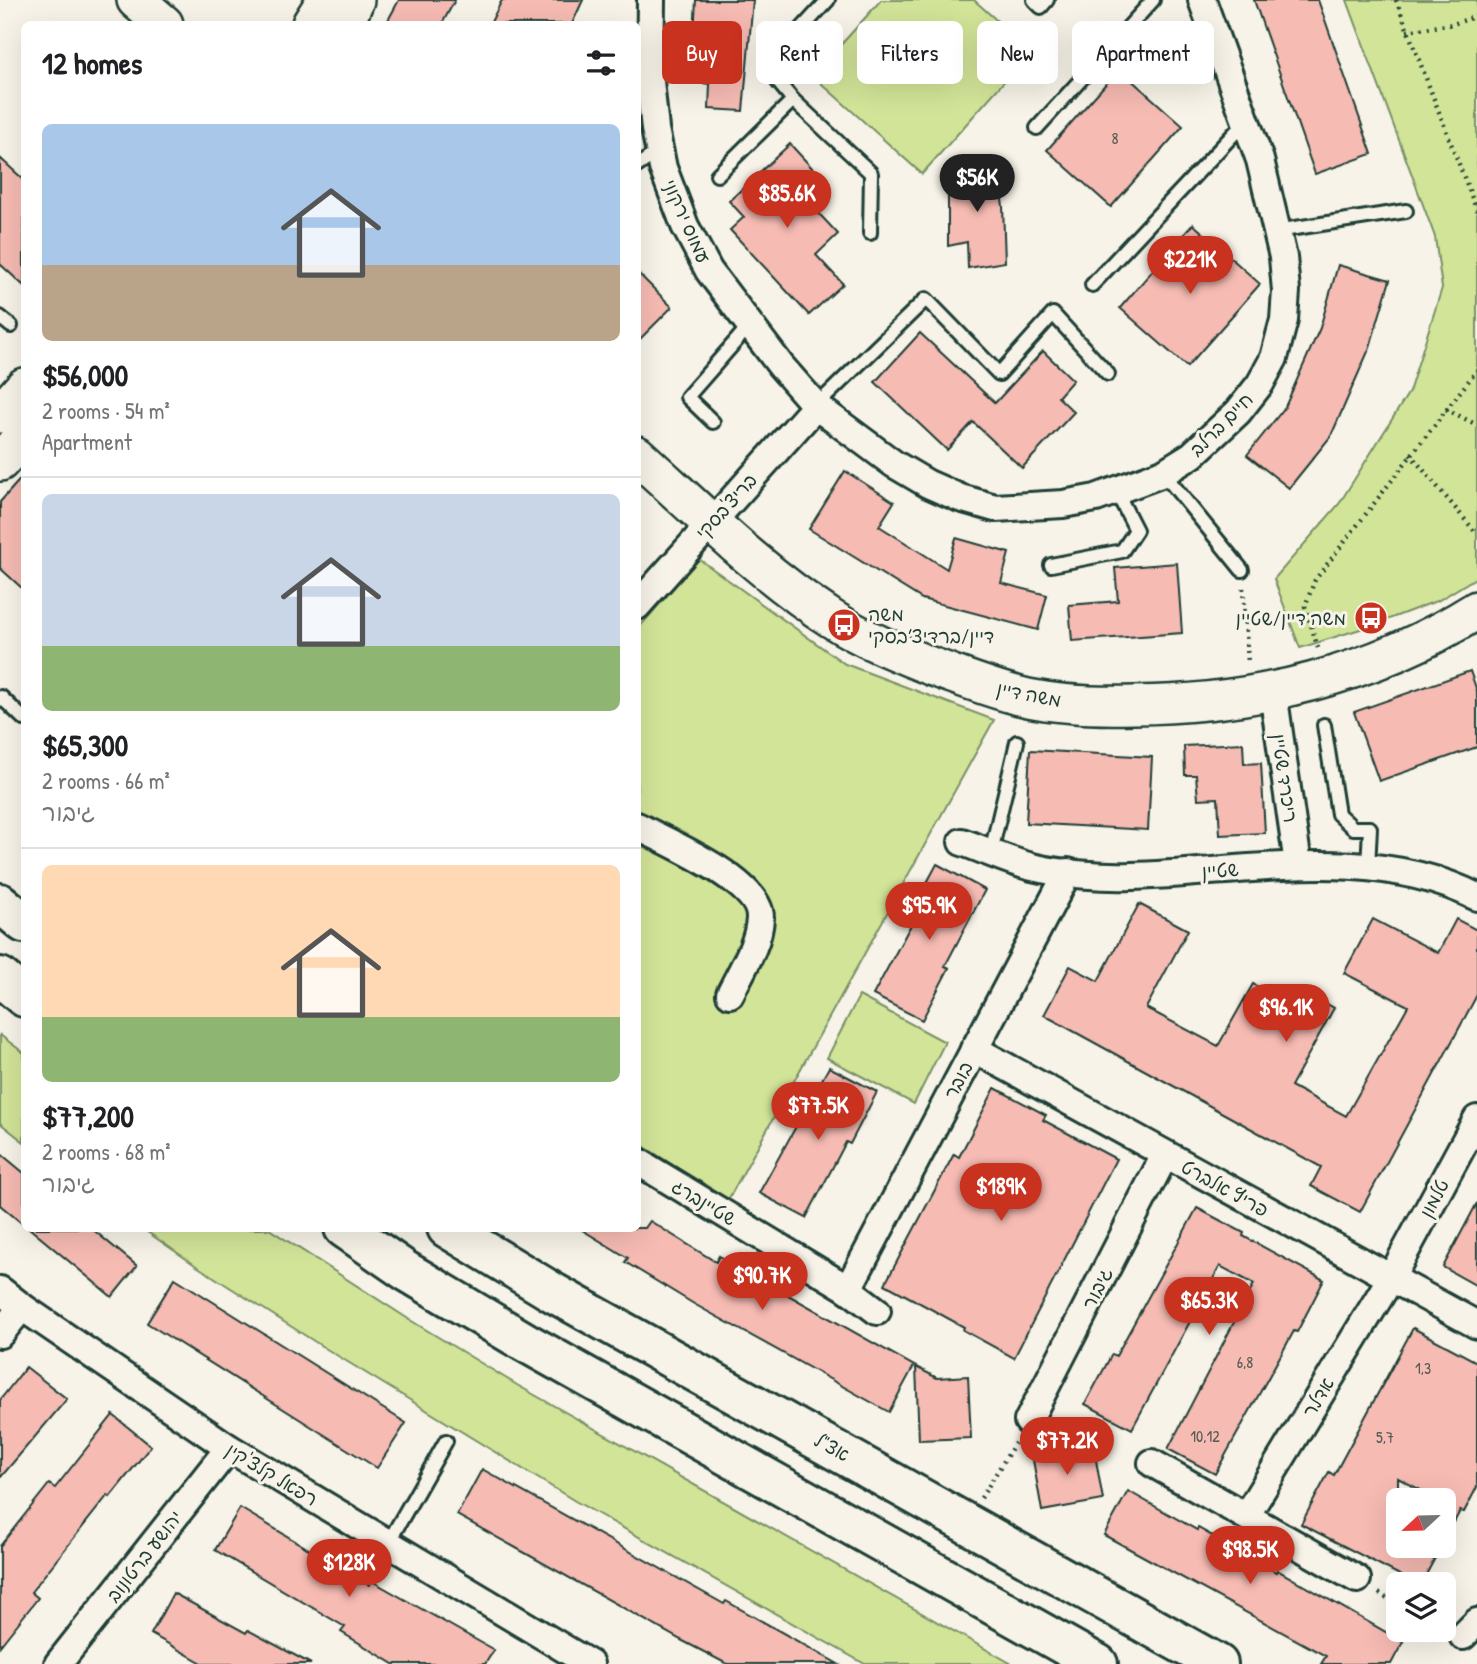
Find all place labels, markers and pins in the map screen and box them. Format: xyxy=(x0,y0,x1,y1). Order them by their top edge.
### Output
pin: $56K xyxy=(936,154,1018,214)
pin: $85.6K xyxy=(730,170,844,230)
pin: $221K xyxy=(1141,236,1239,296)
bus stop icon: משה דיין/שטיין xyxy=(1352,599,1390,637)
place label: משה דיין/ברדיצ׳בסקי xyxy=(868,601,994,649)
place label: משה דיין/שטיין xyxy=(1236,605,1346,631)
bus stop icon: משה דיין/ברדיצ׳בסקי xyxy=(825,606,863,644)
pin: $95.9K xyxy=(872,883,986,942)
pin: $96.1K xyxy=(1229,984,1343,1044)
pin: $77.5K xyxy=(761,1082,875,1142)
pin: $189K xyxy=(952,1164,1050,1223)
pin: $90.7K xyxy=(705,1252,819,1312)
pin: $65.3K xyxy=(1152,1278,1266,1337)
pin: $77.2K xyxy=(1010,1418,1124,1477)
pin: $98.5K xyxy=(1193,1526,1307,1586)
pin: $128K xyxy=(300,1540,398,1599)

